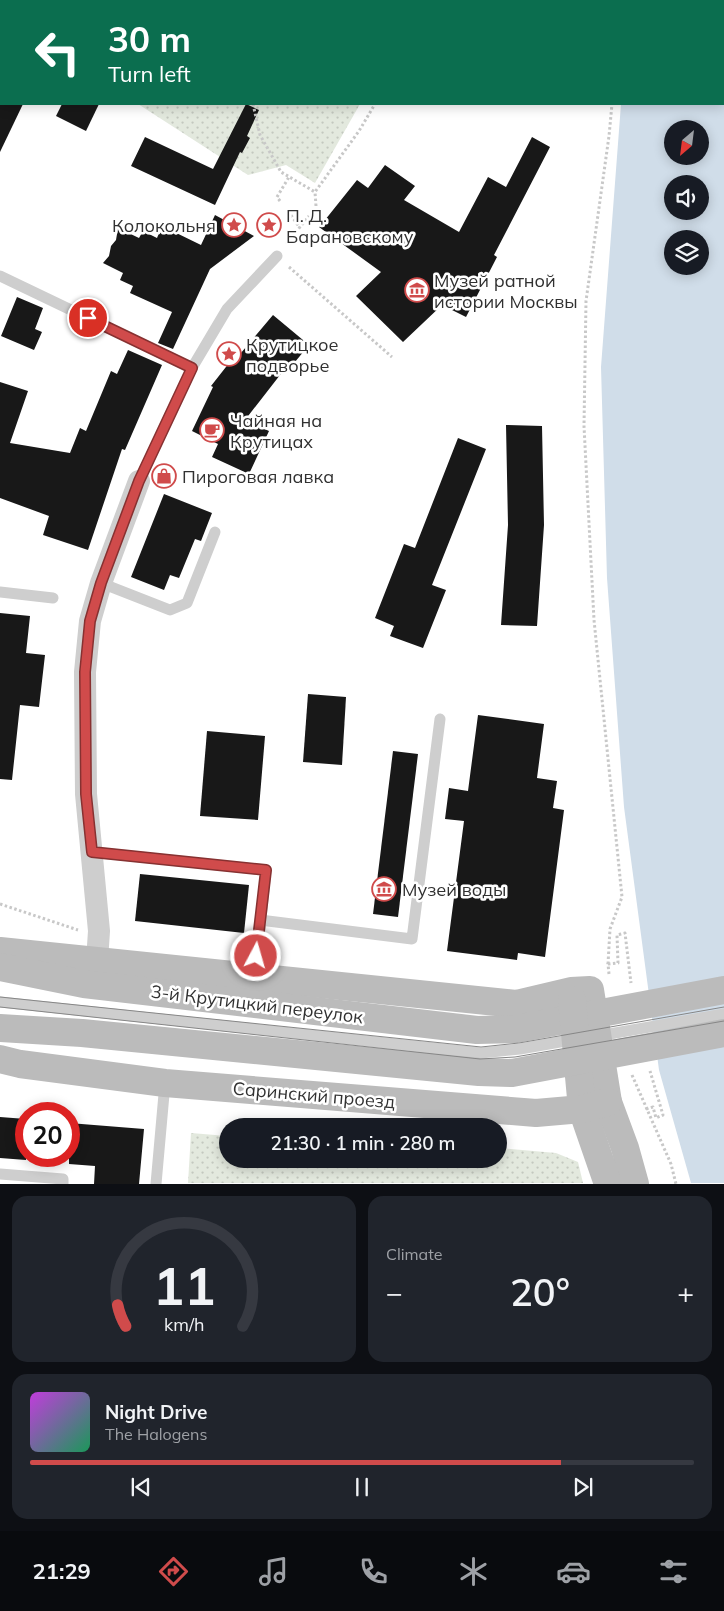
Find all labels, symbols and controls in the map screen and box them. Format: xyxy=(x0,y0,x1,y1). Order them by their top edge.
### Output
text: 30 m xyxy=(108,17,191,61)
icon: left xyxy=(25,20,90,85)
text: Turn left xyxy=(108,60,191,88)
north arrow xyxy=(664,120,709,165)
map controls xyxy=(664,120,709,275)
button: sound xyxy=(664,175,709,220)
place label: П. Д. Барановскому xyxy=(286,204,414,248)
place icon: Колокольня xyxy=(221,212,247,238)
place icon: П. Д. Барановскому xyxy=(256,212,282,238)
place label: Колокольня xyxy=(112,214,216,237)
button: layers xyxy=(664,230,709,275)
place label: Музей ратной истории Москвы xyxy=(434,269,578,313)
museum icon: Музей ратной истории Москвы xyxy=(404,277,430,303)
pin xyxy=(67,297,109,339)
icon: arrive xyxy=(74,304,102,332)
place label: Крутицкое подворье xyxy=(246,333,339,377)
place icon: Крутицкое подворье xyxy=(216,341,242,367)
place label: Чайная на Крутицах xyxy=(230,409,322,453)
cafe icon: Чайная на Крутицах xyxy=(199,417,225,443)
shop icon: Пироговая лавка xyxy=(151,463,177,489)
place label: Пироговая лавка xyxy=(182,465,334,488)
museum icon: Музей воды xyxy=(371,876,397,902)
place label: Музей воды xyxy=(402,878,507,901)
position arrow xyxy=(229,929,281,981)
street label: 3-й Крутицкий переулок xyxy=(150,980,365,1028)
street label: Саринский проезд xyxy=(232,1076,396,1114)
speed limit sign: 20 xyxy=(15,1102,80,1167)
text: 21:30 · 1 min · 280 m xyxy=(270,1131,456,1155)
text: Climate xyxy=(386,1244,442,1264)
text: 11 xyxy=(153,1253,215,1318)
text: 20° xyxy=(510,1268,570,1316)
text: − xyxy=(386,1275,403,1310)
text: + xyxy=(677,1275,694,1310)
text: km/h xyxy=(164,1313,204,1335)
text: Night Drive xyxy=(105,1400,207,1424)
text: The Halogens xyxy=(105,1424,207,1444)
icon: previous xyxy=(127,1473,155,1501)
icon: pause xyxy=(348,1473,376,1501)
icon: next xyxy=(569,1473,597,1501)
icon: directions xyxy=(156,1554,191,1589)
icon: music xyxy=(256,1554,291,1589)
icon: phone xyxy=(356,1554,391,1589)
icon: climate xyxy=(456,1554,491,1589)
icon: car xyxy=(556,1554,591,1589)
icon: filters xyxy=(656,1554,691,1589)
text: 21:29 xyxy=(33,1557,91,1585)

